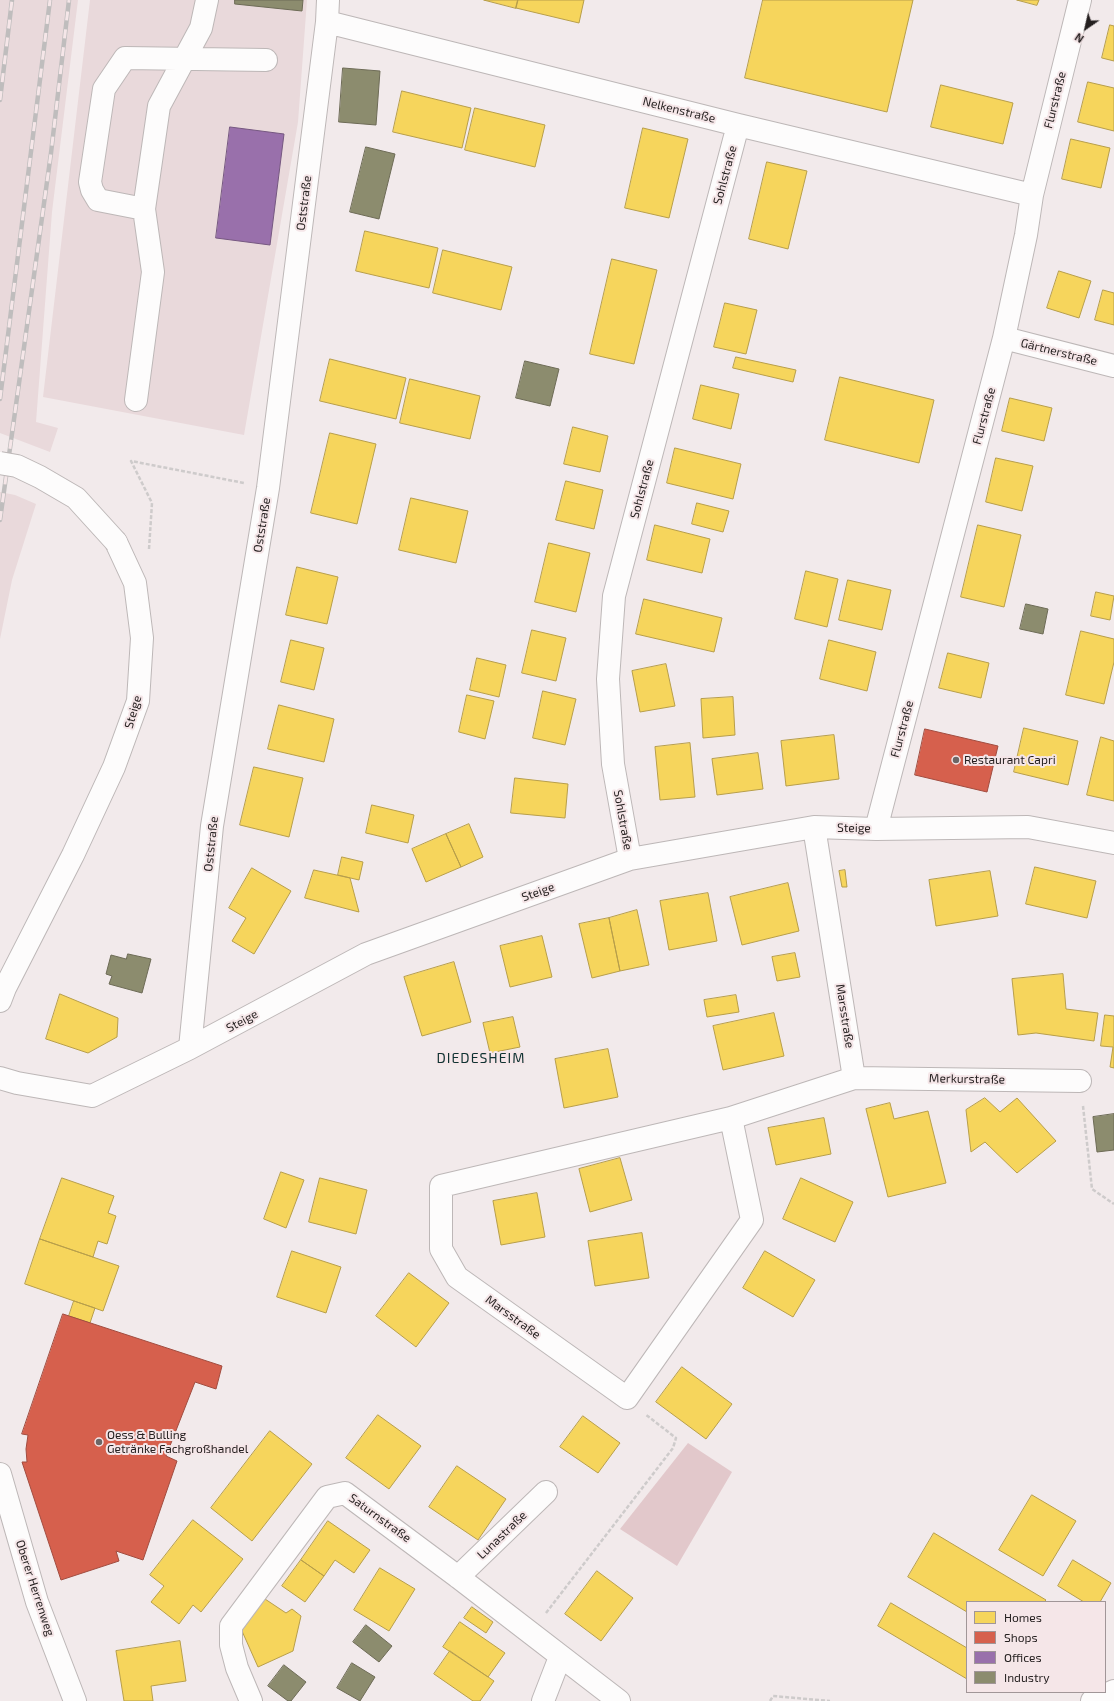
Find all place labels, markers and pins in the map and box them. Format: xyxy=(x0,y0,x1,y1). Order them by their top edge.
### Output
place label: Restaurant Capri xyxy=(964,753,1056,767)
marker: Restaurant Capri xyxy=(951,755,961,765)
place label: Oess & Bulling Getränke Fachgroßhandel xyxy=(107,1428,248,1456)
marker: Oess & Bulling Getränke Fachgroßhandel xyxy=(94,1437,104,1447)

